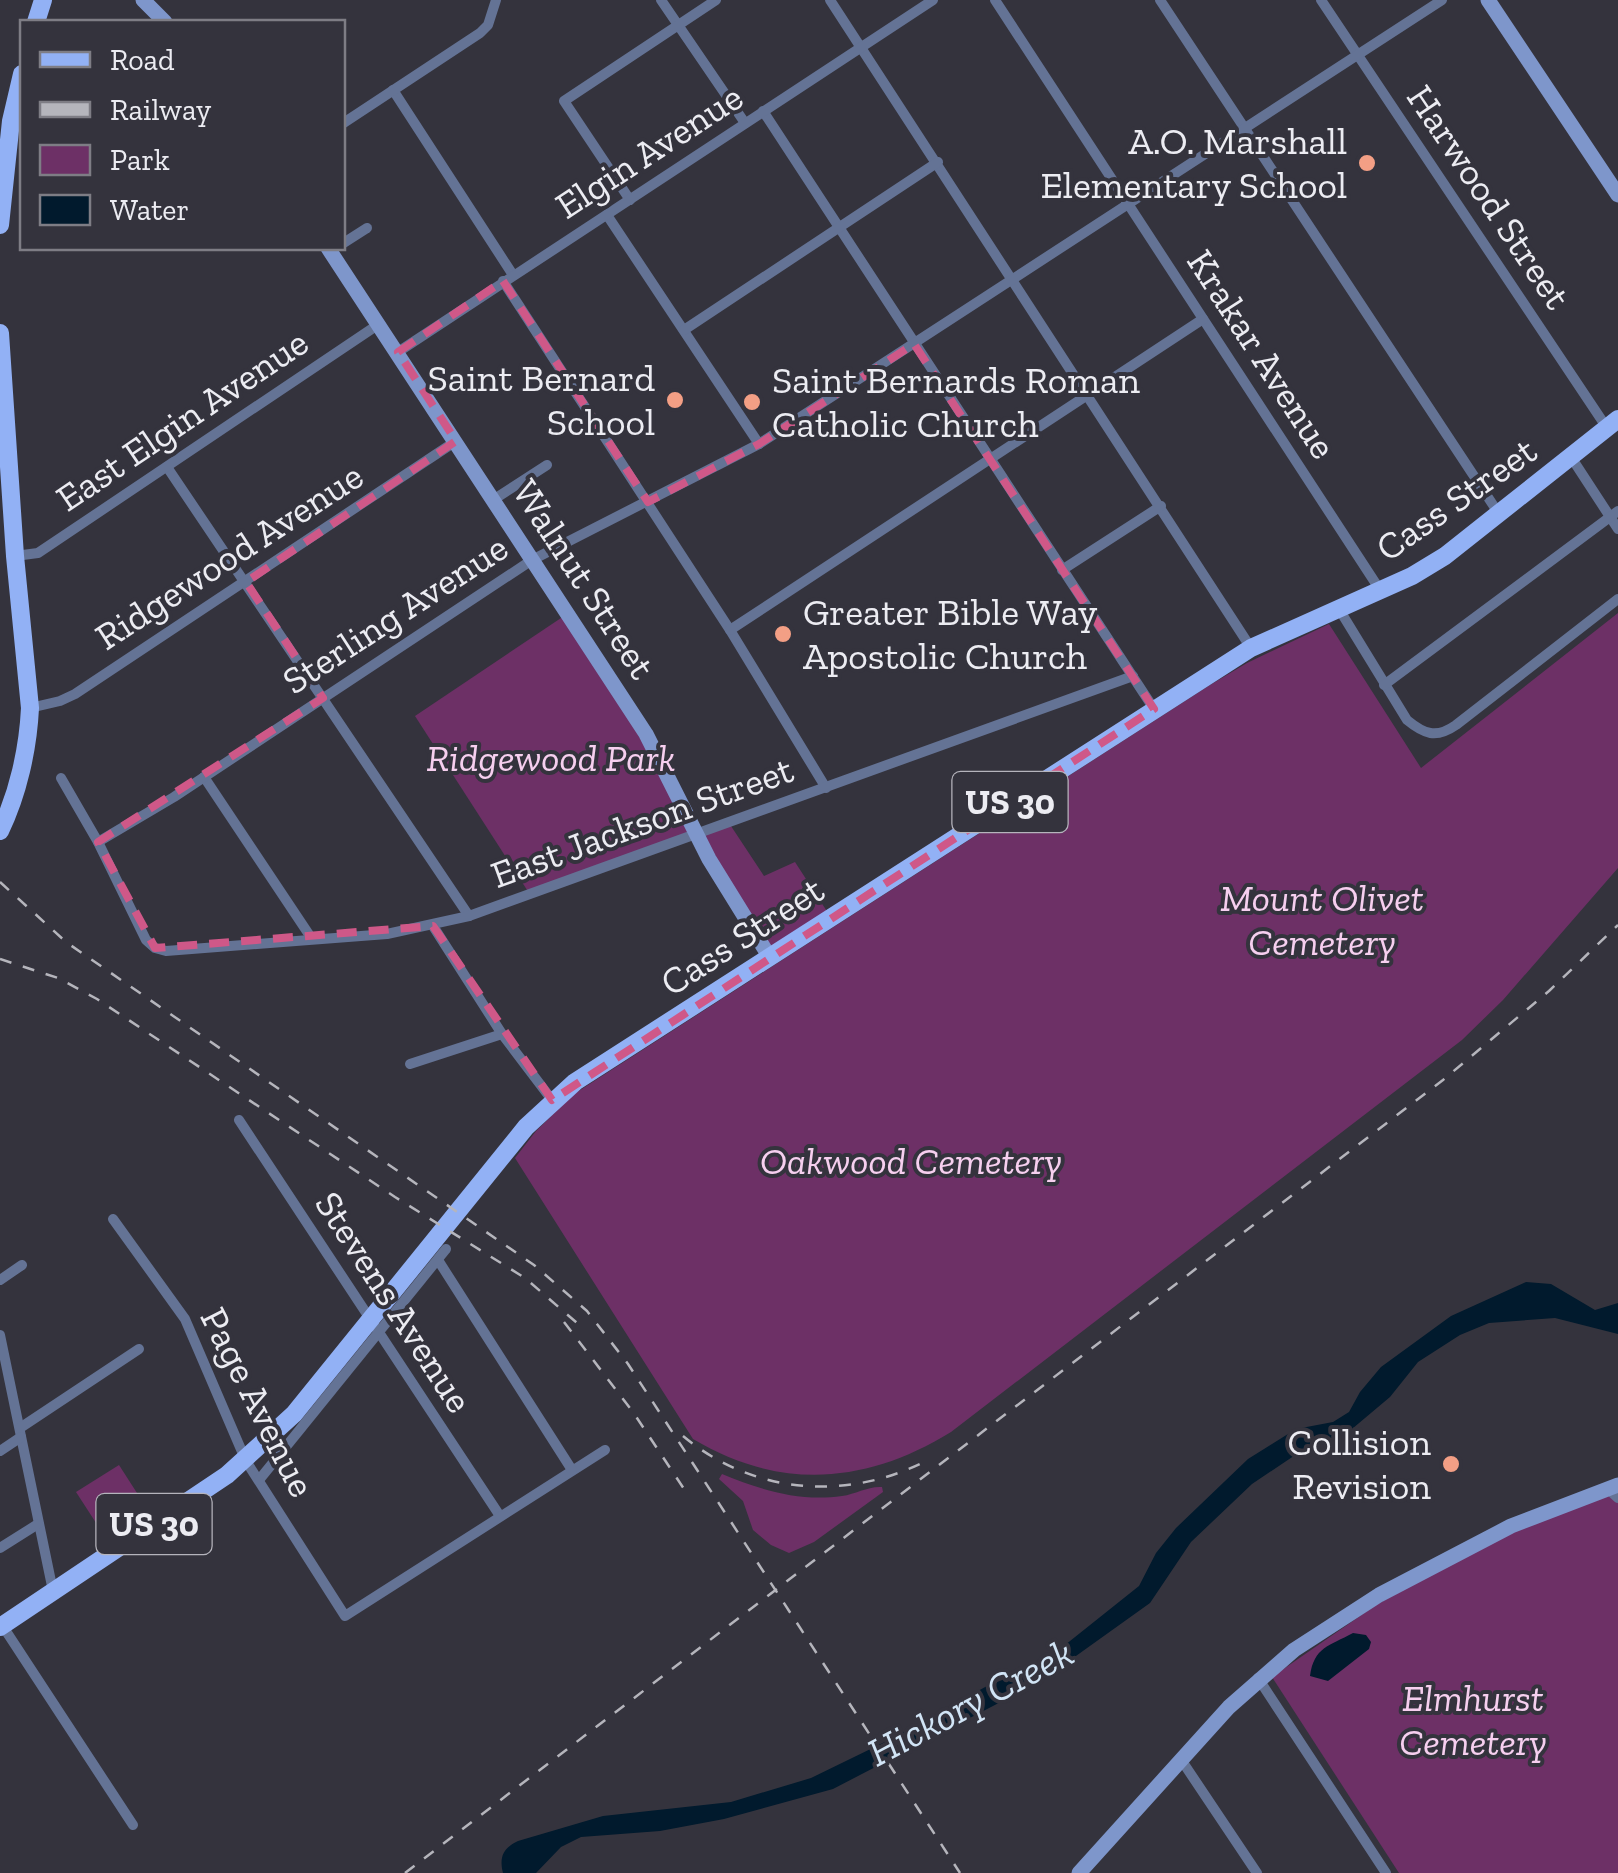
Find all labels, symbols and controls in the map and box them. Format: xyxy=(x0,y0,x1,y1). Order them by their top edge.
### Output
legend xyxy=(20,20,345,250)
text: Road xyxy=(110,42,175,78)
street label: Elgin Avenue xyxy=(547,74,751,228)
street label: Harwood Street xyxy=(1397,76,1581,318)
text: Railway xyxy=(110,92,212,128)
place label: A.O. Marshall Elementary School xyxy=(1041,118,1347,208)
text: Park xyxy=(110,142,170,178)
marker: A.O. Marshall Elementary School xyxy=(1356,152,1378,174)
text: Water xyxy=(110,192,189,228)
street label: Krakar Avenue xyxy=(1177,241,1347,467)
street label: East Elgin Avenue xyxy=(47,319,317,521)
place label: Saint Bernard School xyxy=(428,355,655,445)
place label: Saint Bernards Roman Catholic Church xyxy=(772,357,1140,447)
marker: Saint Bernard School xyxy=(664,389,686,411)
marker: Saint Bernards Roman Catholic Church xyxy=(741,391,763,413)
street label: Cass Street xyxy=(1367,427,1545,571)
street label: Ridgewood Avenue xyxy=(87,452,371,660)
street label: Walnut Street xyxy=(503,471,665,687)
street label: Sterling Avenue xyxy=(274,524,516,704)
place label: Greater Bible Way Apostolic Church xyxy=(803,589,1098,679)
marker: Greater Bible Way Apostolic Church xyxy=(772,623,794,645)
park label: Ridgewood Park xyxy=(427,735,675,781)
street label: East Jackson Street xyxy=(485,746,799,898)
road number: US 30 xyxy=(952,772,1068,832)
street label: Cass Street xyxy=(652,866,832,1006)
park label: Mount Olivet Cemetery xyxy=(1220,875,1424,965)
park label: Oakwood Cemetery xyxy=(760,1138,1062,1184)
street label: Stevens Avenue xyxy=(305,1183,483,1421)
street label: Page Avenue xyxy=(191,1300,325,1504)
place label: Collision Revision xyxy=(1288,1419,1431,1509)
marker: Collision Revision xyxy=(1440,1453,1462,1475)
road number: US 30 xyxy=(96,1494,212,1554)
water label: Hickory Creek xyxy=(859,1628,1081,1776)
park label: Elmhurst Cemetery xyxy=(1399,1675,1547,1765)

